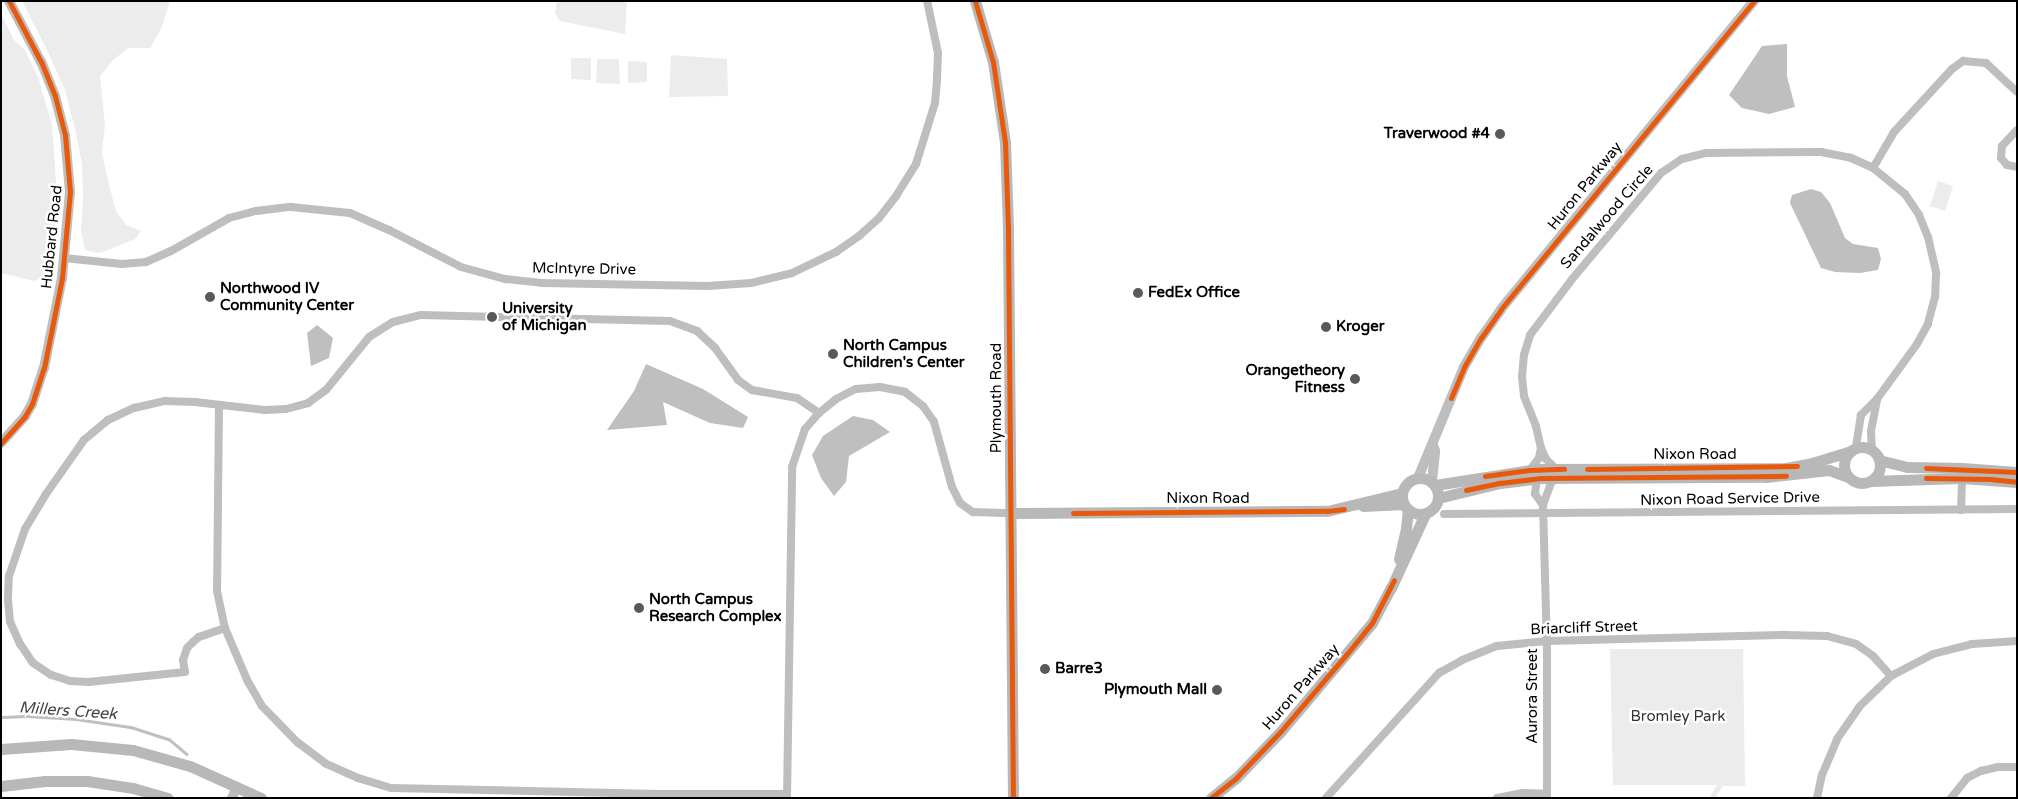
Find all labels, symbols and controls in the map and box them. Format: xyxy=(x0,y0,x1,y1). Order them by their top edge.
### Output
place label: Traverwood #4 xyxy=(1384,125,1490,143)
marker: Traverwood #4 xyxy=(1494,128,1506,140)
street label: Huron Parkway xyxy=(1544,138,1626,234)
street label: Sandalwood Circle xyxy=(1557,161,1657,273)
street label: Hubbard Road xyxy=(38,184,66,290)
street label: McIntyre Drive xyxy=(532,259,636,279)
place label: Northwood IV Community Center xyxy=(220,279,354,314)
place label: FedEx Office xyxy=(1148,284,1240,302)
marker: FedEx Office xyxy=(1132,287,1144,299)
marker: Northwood IV Community Center xyxy=(204,291,216,303)
place label: University of Michigan xyxy=(502,299,587,334)
marker: University of Michigan xyxy=(486,311,498,323)
place label: Kroger xyxy=(1336,318,1384,336)
marker: Kroger xyxy=(1320,321,1332,333)
place label: North Campus Children's Center xyxy=(843,336,965,371)
street label: Plymouth Road xyxy=(988,343,1006,453)
marker: North Campus Children's Center xyxy=(827,348,839,360)
place label: Orangetheory Fitness xyxy=(1245,361,1345,396)
marker: Orangetheory Fitness xyxy=(1349,373,1361,385)
street label: Nixon Road xyxy=(1653,446,1737,464)
street label: Nixon Road Service Drive xyxy=(1640,488,1820,510)
street label: Nixon Road xyxy=(1166,490,1250,508)
place label: North Campus Research Complex xyxy=(649,590,782,625)
marker: North Campus Research Complex xyxy=(633,602,645,614)
street label: Briarcliff Street xyxy=(1530,617,1638,639)
street label: Huron Parkway xyxy=(1259,640,1343,734)
street label: Aurora Street xyxy=(1524,648,1542,744)
place label: Barre3 xyxy=(1055,660,1103,678)
marker: Barre3 xyxy=(1039,663,1051,675)
place label: Plymouth Mall xyxy=(1104,681,1207,699)
marker: Plymouth Mall xyxy=(1211,684,1223,696)
water label: Millers Creek xyxy=(18,698,118,724)
park label: Bromley Park xyxy=(1631,708,1725,726)

